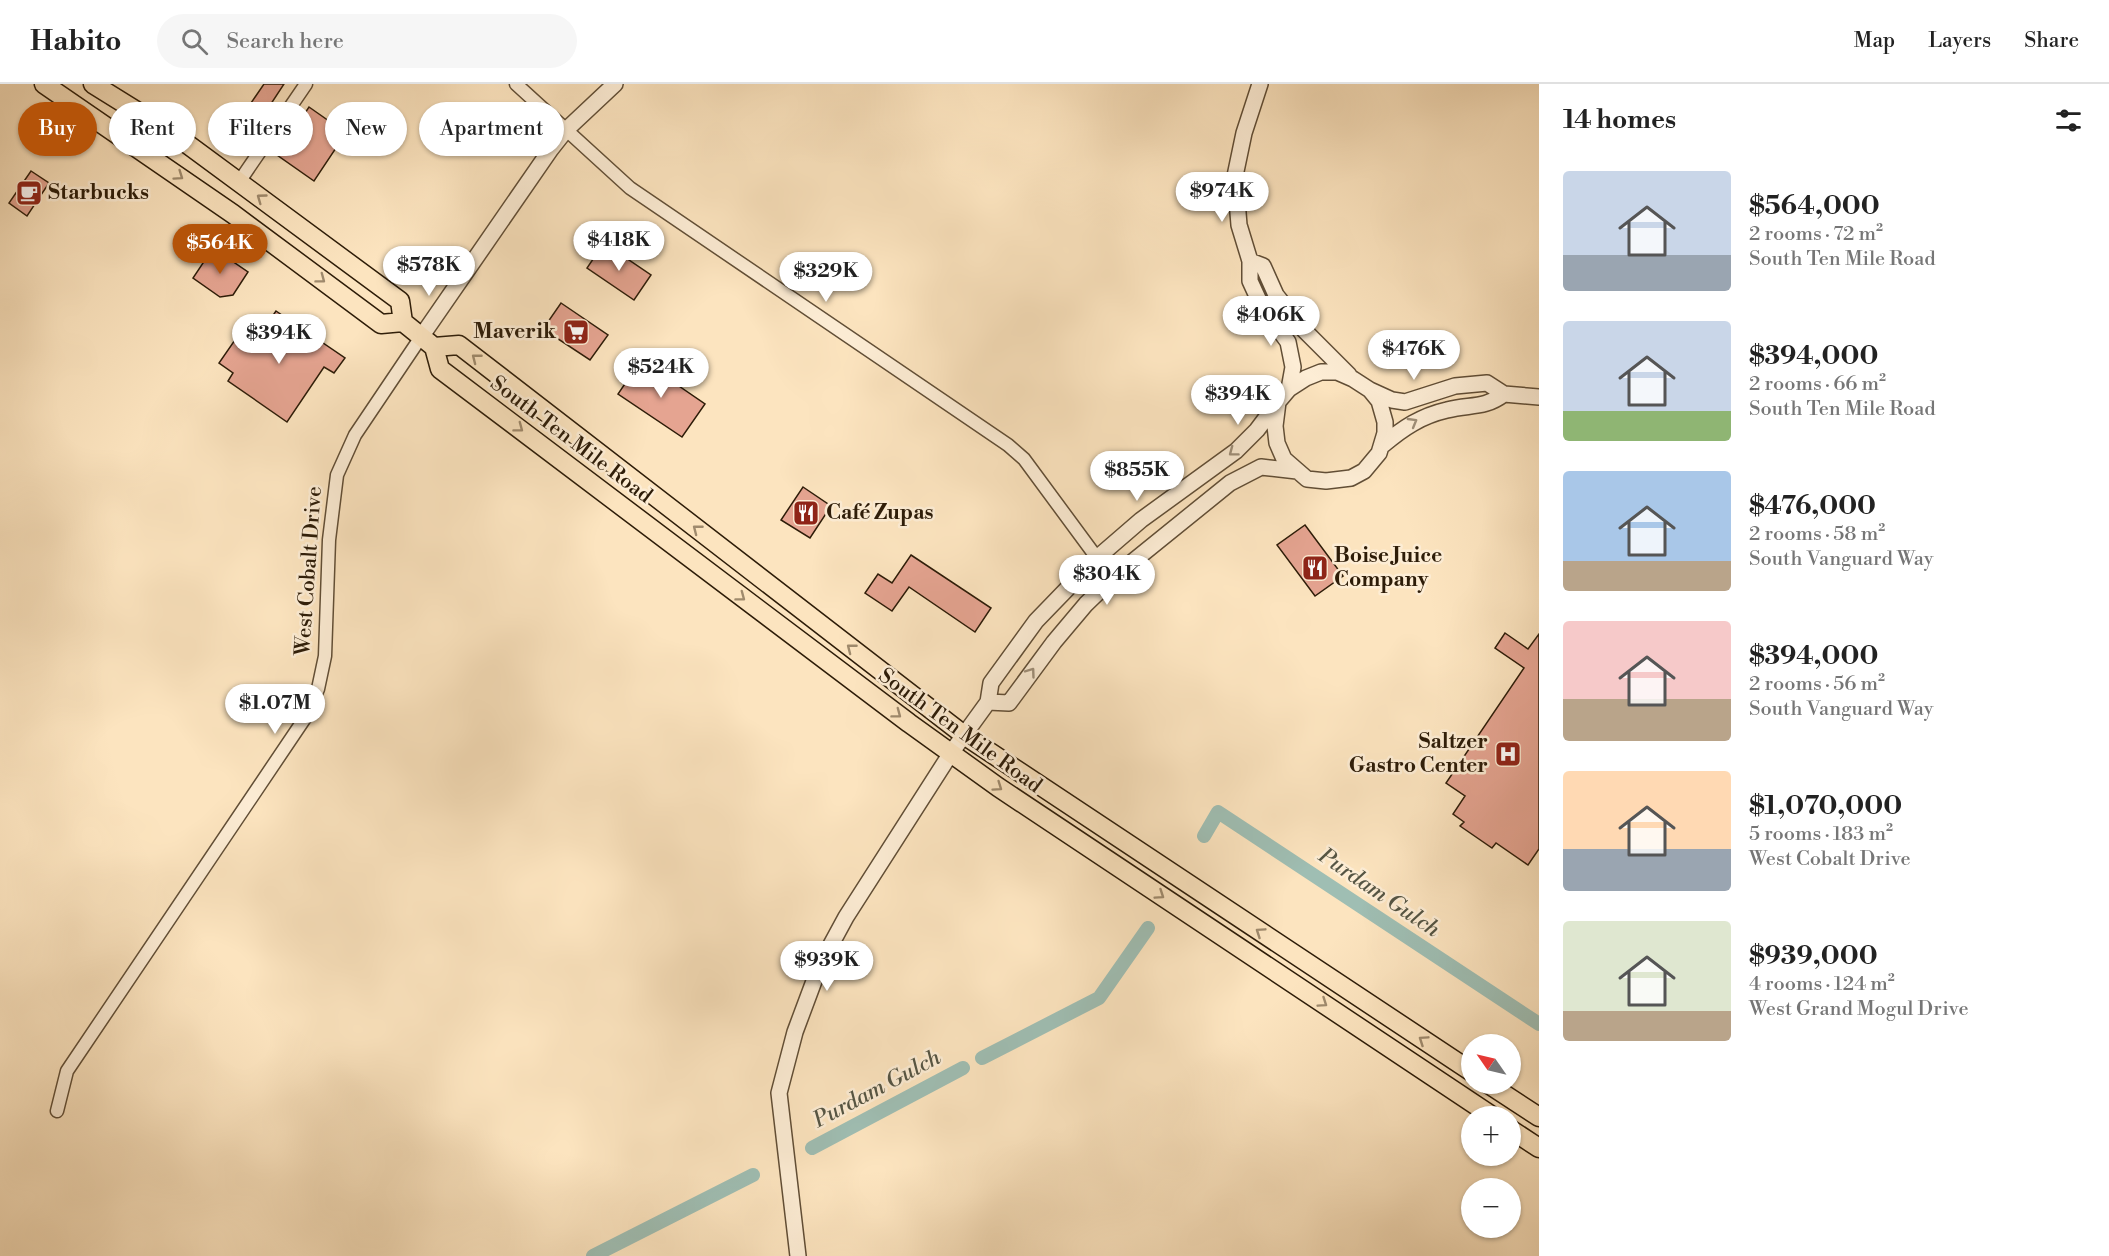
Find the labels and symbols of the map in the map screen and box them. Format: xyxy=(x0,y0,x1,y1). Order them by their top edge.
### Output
one-way arrow xyxy=(172,169,183,180)
pin: $974K xyxy=(1180,172,1264,223)
cafe icon: Starbucks xyxy=(14,178,44,208)
place label: Starbucks xyxy=(48,180,149,206)
one-way arrow xyxy=(256,194,267,205)
pin: $418K xyxy=(577,221,661,272)
pin: $564K xyxy=(178,224,262,275)
pin: $578K xyxy=(387,246,471,297)
pin: $329K xyxy=(784,252,868,303)
one-way arrow xyxy=(314,271,325,282)
pin: $406K xyxy=(1229,296,1313,347)
pin: $394K xyxy=(237,314,321,365)
supermarket icon: Maverik xyxy=(561,317,591,347)
place label: Maverik xyxy=(473,319,557,345)
pin: $476K xyxy=(1372,330,1456,381)
pin: $524K xyxy=(619,348,703,399)
one-way arrow xyxy=(471,355,482,366)
street label: South Ten Mile Road xyxy=(485,371,657,509)
pin: $394K xyxy=(1196,375,1280,426)
one-way arrow xyxy=(1407,418,1417,430)
one-way arrow xyxy=(512,421,523,432)
one-way arrow xyxy=(1229,444,1240,455)
pin: $855K xyxy=(1095,451,1179,502)
street label: West Cobalt Drive xyxy=(290,485,328,658)
restaurant icon: Café Zupas xyxy=(791,498,821,528)
place label: Café Zupas xyxy=(826,500,934,526)
one-way arrow xyxy=(692,525,703,536)
place label: Boise Juice Company xyxy=(1334,543,1442,593)
restaurant icon: Boise Juice Company xyxy=(1300,553,1330,583)
pin: $304K xyxy=(1065,555,1149,606)
one-way arrow xyxy=(735,589,746,600)
one-way arrow xyxy=(847,644,858,655)
street label: South Ten Mile Road xyxy=(873,663,1047,799)
one-way arrow xyxy=(1024,668,1035,679)
pin: $1.07M xyxy=(226,684,324,735)
one-way arrow xyxy=(890,707,901,718)
place label: Saltzer Gastro Center xyxy=(1349,729,1488,779)
hospital icon: Saltzer Gastro Center xyxy=(1493,739,1523,769)
one-way arrow xyxy=(992,780,1003,791)
water label: Purdam Gulch xyxy=(1312,842,1445,944)
one-way arrow xyxy=(1154,888,1165,899)
one-way arrow xyxy=(1256,928,1267,939)
pin: $939K xyxy=(785,941,869,992)
one-way arrow xyxy=(1316,996,1327,1007)
north arrow xyxy=(1461,1034,1521,1094)
one-way arrow xyxy=(1419,1036,1430,1047)
water label: Purdam Gulch xyxy=(808,1044,946,1134)

